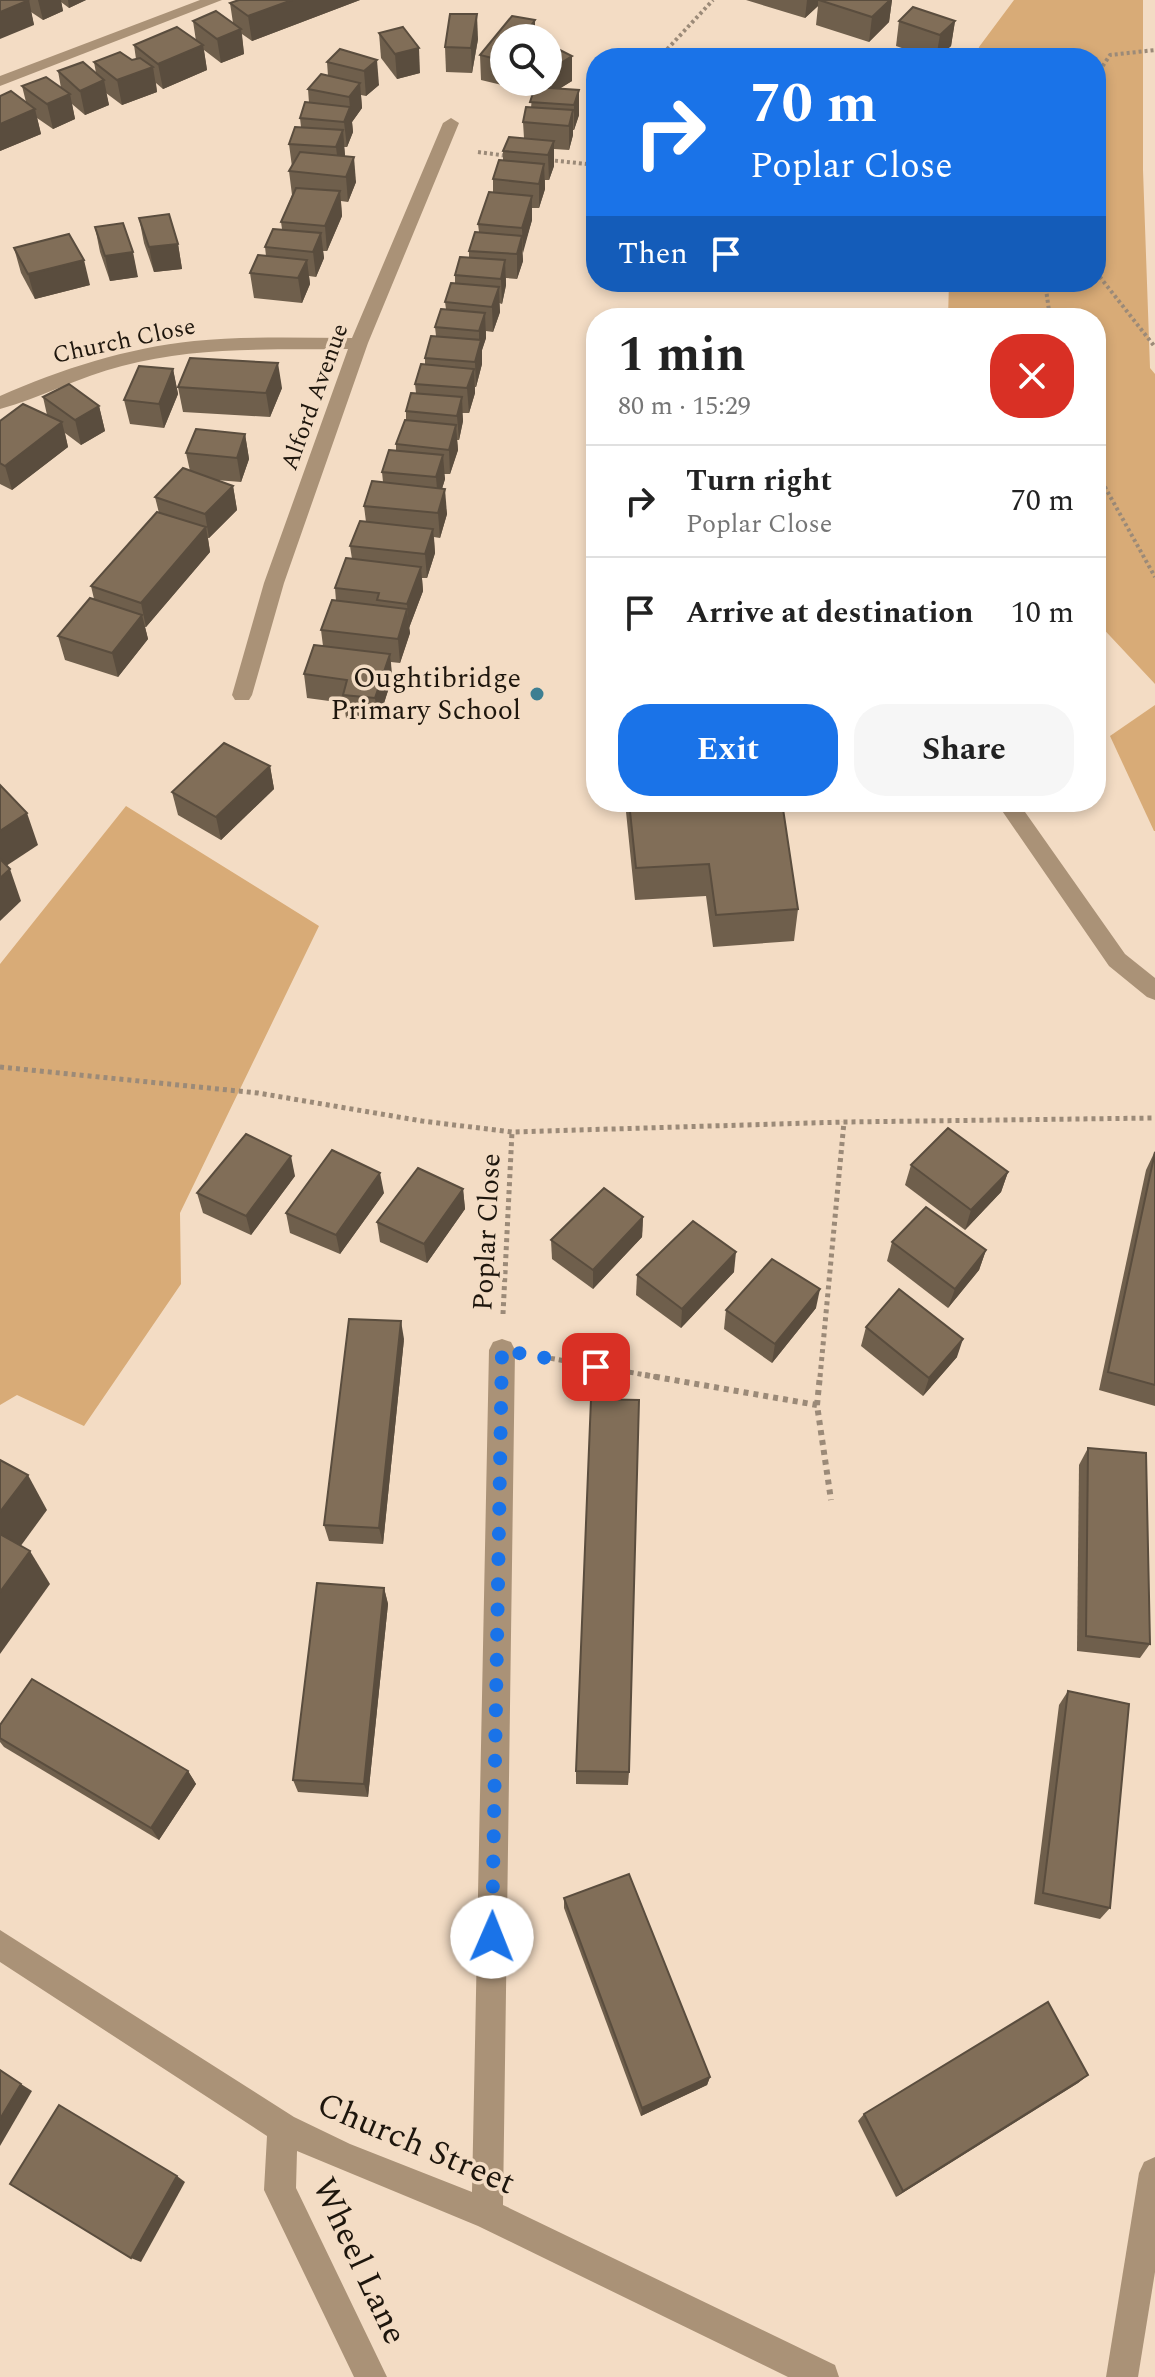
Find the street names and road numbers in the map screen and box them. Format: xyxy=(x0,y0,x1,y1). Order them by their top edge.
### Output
street label: Church Close xyxy=(49,308,199,374)
street label: Alford Avenue xyxy=(272,318,358,476)
street label: Poplar Close xyxy=(461,1152,513,1312)
street label: Church Street xyxy=(309,2079,523,2209)
street label: Wheel Lane xyxy=(298,2169,420,2353)

